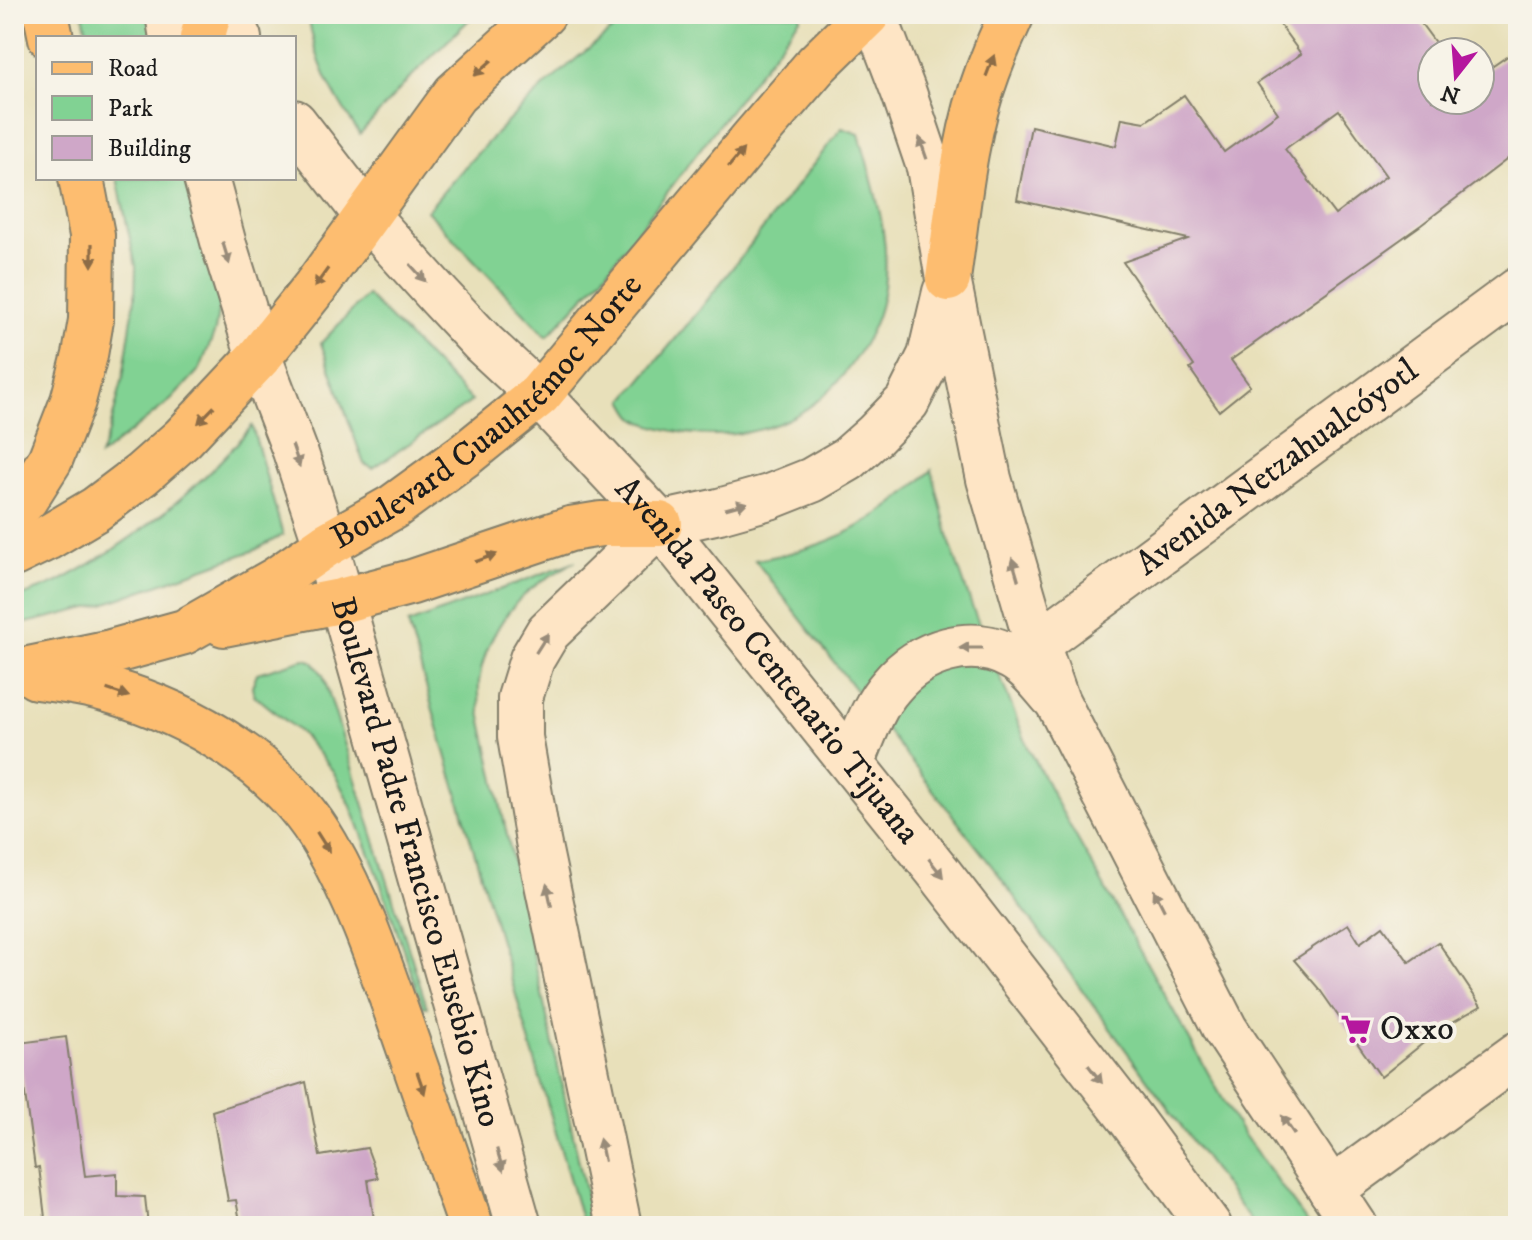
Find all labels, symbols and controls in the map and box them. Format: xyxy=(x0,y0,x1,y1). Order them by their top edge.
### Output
legend xyxy=(36,36,296,180)
north arrow xyxy=(1416,36,1496,116)
text: Road xyxy=(108,54,158,84)
one-way arrow xyxy=(984,54,997,78)
one-way arrow xyxy=(474,59,493,77)
text: N xyxy=(1438,78,1463,109)
text: Park xyxy=(108,94,153,124)
text: Building xyxy=(108,134,191,164)
one-way arrow xyxy=(916,136,928,160)
one-way arrow xyxy=(728,147,745,168)
one-way arrow xyxy=(220,242,233,266)
one-way arrow xyxy=(86,243,98,268)
one-way arrow xyxy=(409,263,427,282)
street label: Boulevard Cuauhtémoc Norte xyxy=(324,266,652,559)
one-way arrow xyxy=(314,268,329,289)
street label: Avenida Netzahualcóyotl xyxy=(1128,349,1427,585)
one-way arrow xyxy=(197,405,215,424)
one-way arrow xyxy=(291,445,303,469)
street label: Avenida Paseo Centenario Tijuana xyxy=(606,468,929,853)
one-way arrow xyxy=(723,500,748,512)
one-way arrow xyxy=(474,551,498,564)
one-way arrow xyxy=(1008,556,1021,580)
street label: Boulevard Padre Francisco Eusebio Kino xyxy=(321,592,511,1132)
one-way arrow xyxy=(534,632,548,654)
one-way arrow xyxy=(958,641,983,654)
one-way arrow xyxy=(106,687,130,700)
one-way arrow xyxy=(316,832,331,853)
one-way arrow xyxy=(927,858,943,878)
one-way arrow xyxy=(542,883,555,908)
one-way arrow xyxy=(1153,888,1166,911)
place label: Oxxo xyxy=(1380,1008,1454,1050)
supermarket icon: Oxxo xyxy=(1339,1012,1373,1046)
one-way arrow xyxy=(1087,1064,1103,1084)
one-way arrow xyxy=(415,1071,428,1095)
one-way arrow xyxy=(1282,1114,1296,1136)
one-way arrow xyxy=(595,1137,608,1162)
one-way arrow xyxy=(494,1149,507,1173)

